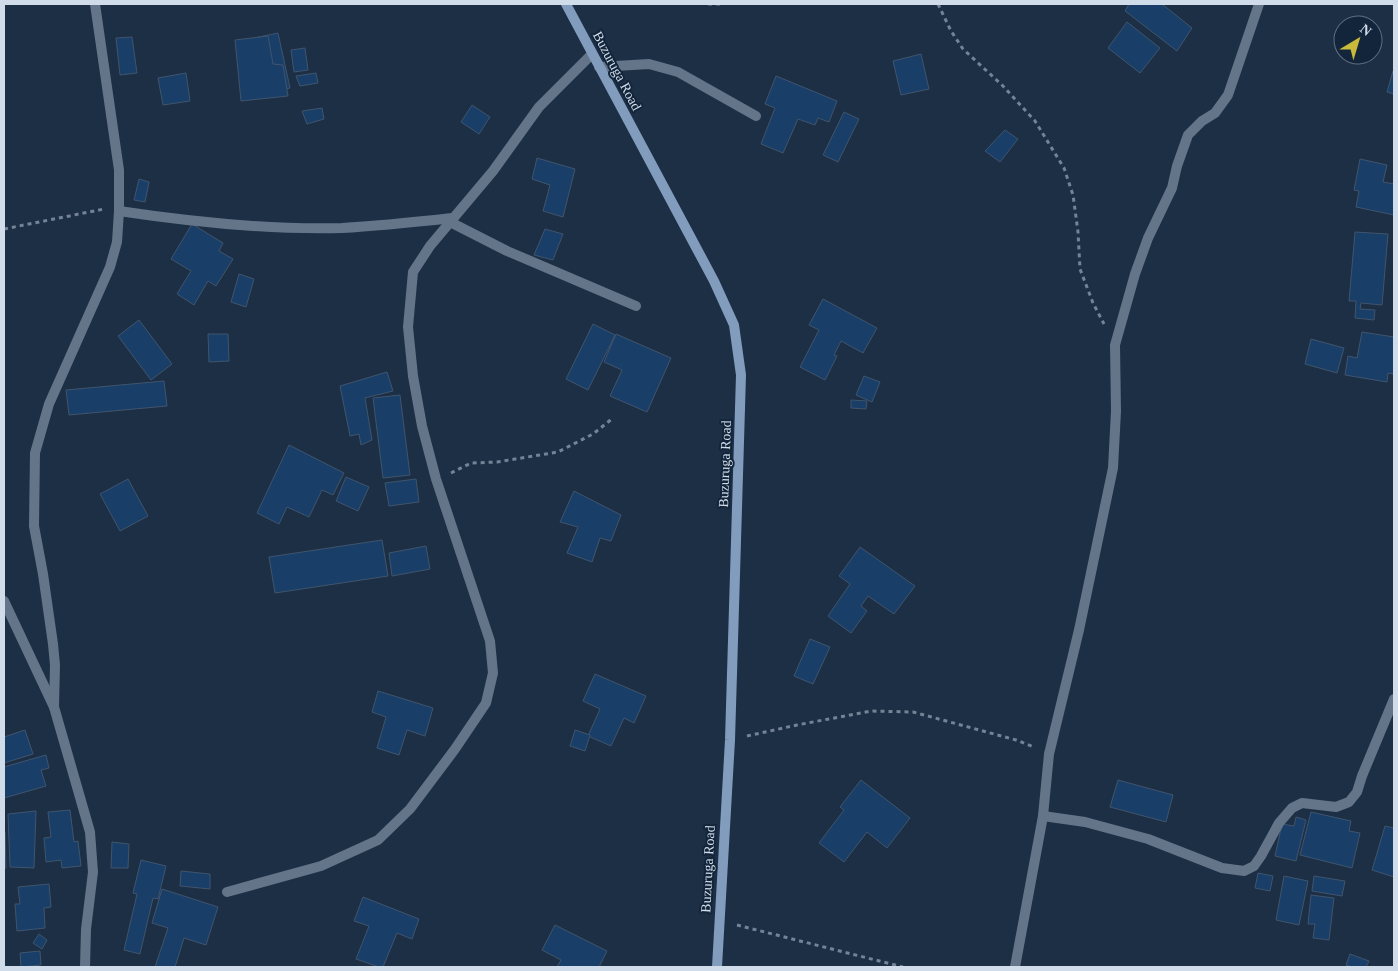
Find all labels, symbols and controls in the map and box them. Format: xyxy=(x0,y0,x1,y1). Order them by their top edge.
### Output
north arrow xyxy=(1333,15,1383,65)
text: N xyxy=(1357,21,1374,39)
street label: Buzuruga Road xyxy=(590,29,644,113)
street label: Buzuruga Road xyxy=(716,420,734,508)
street label: Buzuruga Road xyxy=(698,825,718,913)

